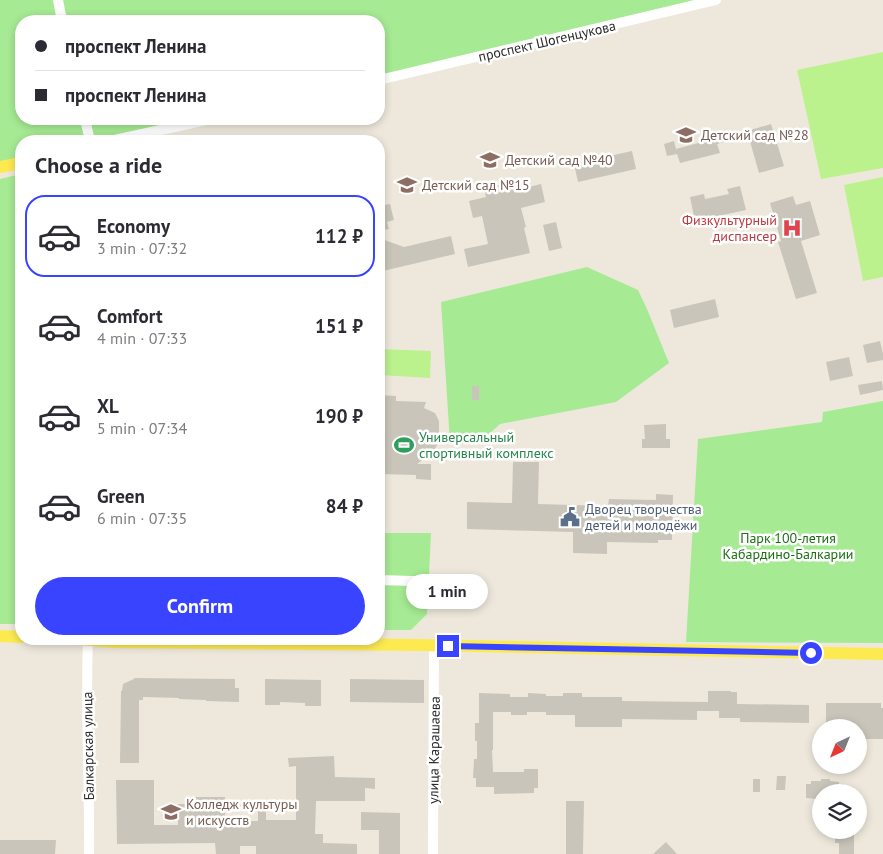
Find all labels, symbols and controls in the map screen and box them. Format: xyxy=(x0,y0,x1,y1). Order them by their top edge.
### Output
street label: проспект Шогенцукова xyxy=(476,16,618,66)
text: проспект Ленина xyxy=(65,34,206,58)
text: проспект Ленина xyxy=(65,83,206,107)
school or university icon: Детский сад №28 xyxy=(675,124,697,146)
place label: Детский сад №28 xyxy=(701,126,809,144)
school or university icon: Детский сад №40 xyxy=(479,149,501,171)
text: Choose a ride xyxy=(35,151,162,179)
place label: Детский сад №40 xyxy=(505,151,613,169)
school or university icon: Детский сад №15 xyxy=(396,174,418,196)
place label: Детский сад №15 xyxy=(422,176,530,194)
place label: Физкультурный диспансер xyxy=(682,211,777,245)
icon: car xyxy=(37,214,82,259)
text: Economy xyxy=(97,214,170,238)
hospital icon: Физкультурный диспансер xyxy=(781,217,803,239)
text: 112 ₽ xyxy=(315,224,363,248)
text: 3 min · 07:32 xyxy=(97,238,187,258)
icon: car xyxy=(37,304,82,349)
text: Comfort xyxy=(97,304,163,328)
text: 151 ₽ xyxy=(315,314,363,338)
text: 4 min · 07:33 xyxy=(97,328,187,348)
icon: car xyxy=(37,394,82,439)
text: XL xyxy=(97,394,119,418)
text: 190 ₽ xyxy=(315,404,363,428)
text: 5 min · 07:34 xyxy=(97,418,187,438)
place label: Универсальный спортивный комплекс xyxy=(419,428,554,462)
sports icon: Универсальный спортивный комплекс xyxy=(393,434,415,456)
icon: car xyxy=(37,484,82,529)
text: Green xyxy=(97,484,145,508)
text: 84 ₽ xyxy=(326,494,363,518)
place label: Дворец творчества детей и молодёжи xyxy=(585,500,702,534)
public building icon: Дворец творчества детей и молодёжи xyxy=(559,506,581,528)
text: 6 min · 07:35 xyxy=(97,508,187,528)
park label: Парк 100-летия Кабардино-Балкарии xyxy=(723,529,853,563)
callout: 1 min xyxy=(407,574,489,608)
button: Confirm xyxy=(35,577,365,635)
text: 1 min xyxy=(427,581,467,601)
route end xyxy=(437,635,459,657)
route start xyxy=(800,642,822,664)
street label: Балкарская улица xyxy=(78,691,98,801)
street label: улица Карашаева xyxy=(424,696,444,804)
north arrow xyxy=(812,719,868,774)
map controls xyxy=(812,719,867,839)
button: layers xyxy=(812,784,867,839)
place label: Колледж культуры и искусств xyxy=(186,795,297,829)
school or university icon: Колледж культуры и искусств xyxy=(160,801,182,823)

